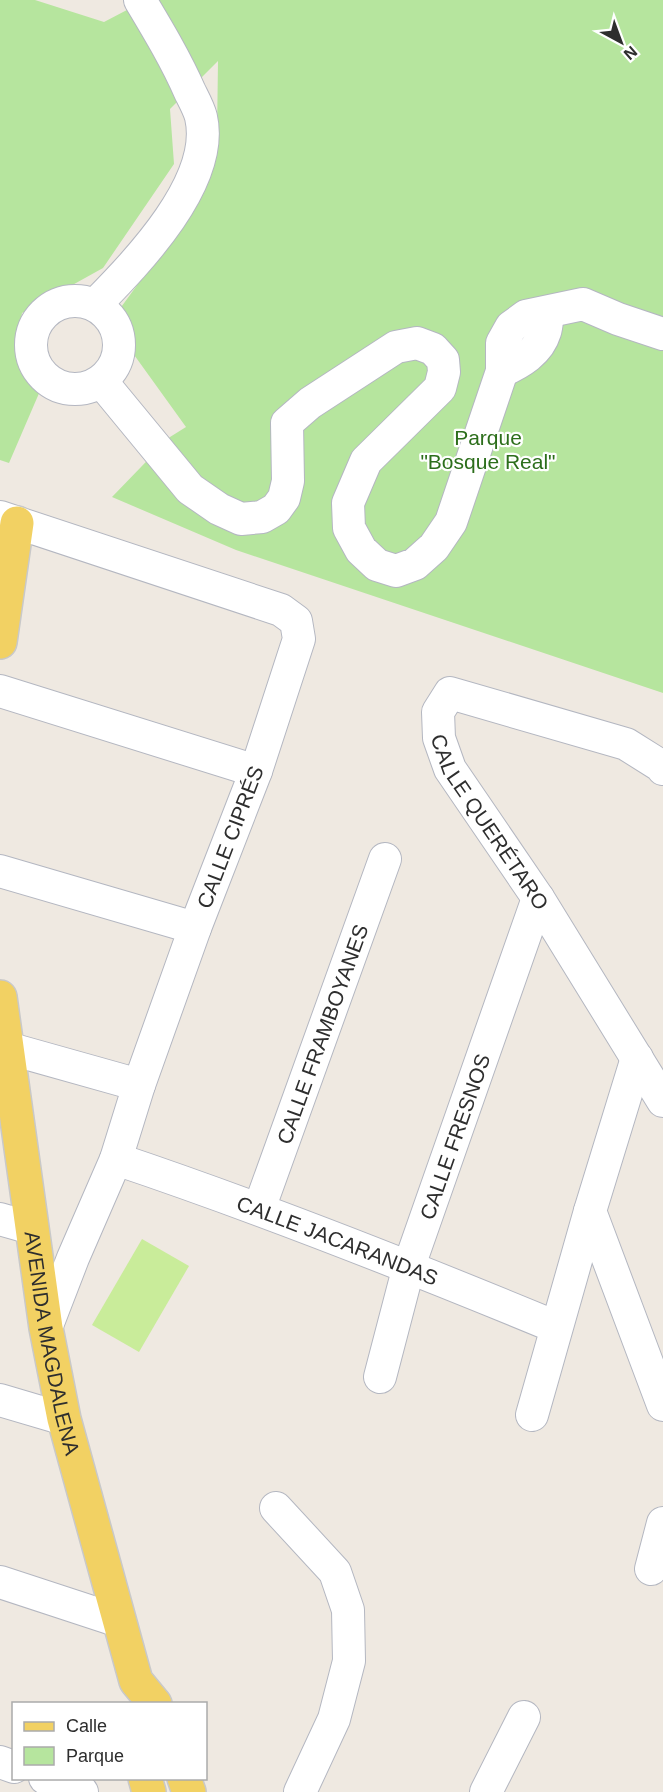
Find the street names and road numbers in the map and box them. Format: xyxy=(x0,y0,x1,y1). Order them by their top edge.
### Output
street label: CALLE QUERÉTARO xyxy=(427,731,554,914)
street label: CALLE CIPRÉS xyxy=(192,763,268,911)
street label: CALLE FRAMBOYANES xyxy=(272,921,372,1147)
street label: CALLE FRESNOS xyxy=(415,1051,494,1222)
street label: CALLE JACARANDAS xyxy=(234,1191,442,1289)
street label: AVENIDA MAGDALENA xyxy=(21,1230,85,1457)

